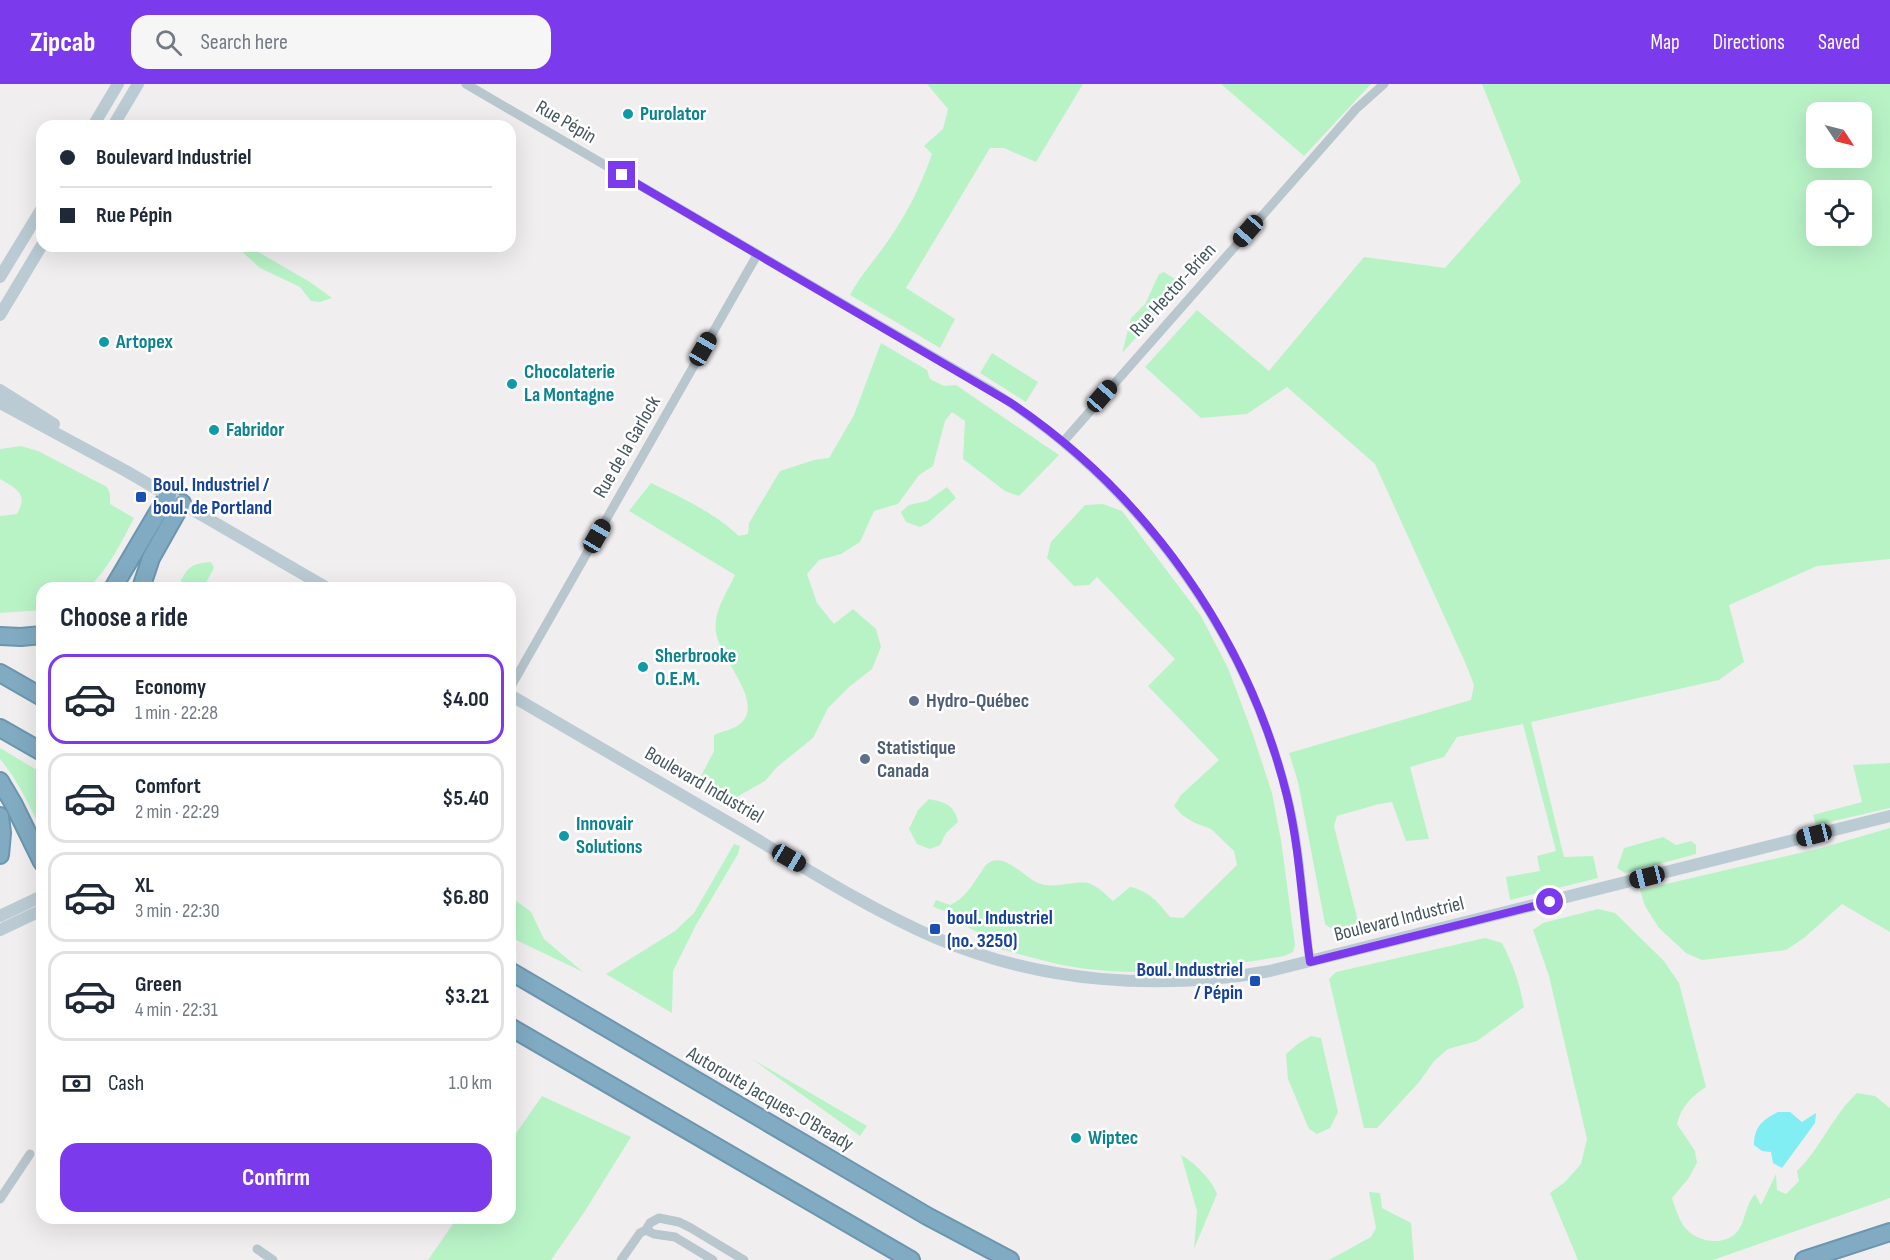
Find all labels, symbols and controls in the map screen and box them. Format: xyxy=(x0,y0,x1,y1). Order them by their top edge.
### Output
search box xyxy=(131,15,551,69)
text: Zipcab xyxy=(30,26,95,59)
icon: search xyxy=(152,26,185,59)
text: Search here xyxy=(200,29,288,56)
text: Map xyxy=(1650,30,1680,55)
text: Directions xyxy=(1713,30,1785,55)
text: Saved xyxy=(1818,30,1860,55)
street label: Rue Pépin xyxy=(531,95,601,149)
place label: Purolator xyxy=(640,102,706,126)
north arrow xyxy=(1806,102,1872,168)
map controls xyxy=(1806,102,1872,246)
marker: Purolator xyxy=(621,107,635,121)
text: Boulevard Industriel xyxy=(96,144,252,171)
route end xyxy=(608,161,635,188)
button: locate xyxy=(1806,180,1872,246)
text: Rue Pépin xyxy=(96,202,172,229)
car xyxy=(1229,212,1267,250)
street label: Rue Hector-Brien xyxy=(1125,238,1221,342)
car xyxy=(686,329,720,369)
place label: Artopex xyxy=(115,330,173,354)
marker: Artopex xyxy=(97,335,111,349)
place label: Chocolaterie La Montagne xyxy=(524,360,615,407)
marker: Chocolaterie La Montagne xyxy=(505,377,519,391)
car xyxy=(1083,377,1121,415)
street label: Rue de la Garlock xyxy=(588,391,666,502)
place label: Fabridor xyxy=(226,418,284,442)
marker: Fabridor xyxy=(207,423,221,437)
place label: Boul. Industriel / boul. de Portland xyxy=(153,473,272,520)
marker: Boul. Industriel / boul. de Portland xyxy=(134,490,148,504)
car xyxy=(580,516,614,556)
text: Choose a ride xyxy=(60,602,188,634)
place label: Sherbrooke O.E.M. xyxy=(655,644,736,691)
marker: Sherbrooke O.E.M. xyxy=(636,660,650,674)
icon: car xyxy=(63,672,117,726)
text: Economy xyxy=(135,674,206,701)
text: $4.00 xyxy=(442,686,489,713)
place label: Hydro-Québec xyxy=(926,689,1029,713)
marker: Hydro-Québec xyxy=(907,694,921,708)
text: 1 min · 22:28 xyxy=(135,701,218,725)
place label: Statistique Canada xyxy=(877,736,956,783)
street label: Boulevard Industriel xyxy=(640,741,768,829)
marker: Statistique Canada xyxy=(858,752,872,766)
icon: car xyxy=(63,771,117,825)
text: Comfort xyxy=(135,773,201,800)
text: $5.40 xyxy=(442,785,489,812)
text: 2 min · 22:29 xyxy=(135,800,219,824)
place label: Innovair Solutions xyxy=(576,812,643,859)
car xyxy=(1794,822,1834,848)
marker: Innovair Solutions xyxy=(557,829,571,843)
car xyxy=(769,841,809,875)
car xyxy=(1627,864,1667,890)
icon: car xyxy=(63,870,117,924)
text: XL xyxy=(135,872,154,899)
text: $6.80 xyxy=(442,884,489,911)
route start xyxy=(1536,888,1563,915)
street label: Boulevard Industriel xyxy=(1332,891,1466,947)
text: 3 min · 22:30 xyxy=(135,899,220,923)
place label: boul. Industriel (no. 3250) xyxy=(947,906,1053,953)
marker: boul. Industriel (no. 3250) xyxy=(928,922,942,936)
place label: Boul. Industriel / Pépin xyxy=(1136,958,1243,1005)
icon: car xyxy=(63,969,117,1023)
text: Green xyxy=(135,971,182,998)
marker: Boul. Industriel / Pépin xyxy=(1248,974,1262,988)
text: $3.21 xyxy=(444,983,489,1010)
text: 4 min · 22:31 xyxy=(135,998,218,1022)
street label: Autoroute Jacques-O'Bready xyxy=(682,1041,858,1157)
icon: cash xyxy=(60,1067,93,1100)
text: Cash xyxy=(108,1070,144,1097)
text: 1.0 km xyxy=(449,1071,492,1095)
place label: Wiptec xyxy=(1088,1126,1138,1150)
marker: Wiptec xyxy=(1069,1131,1083,1145)
button: Confirm xyxy=(60,1143,492,1212)

